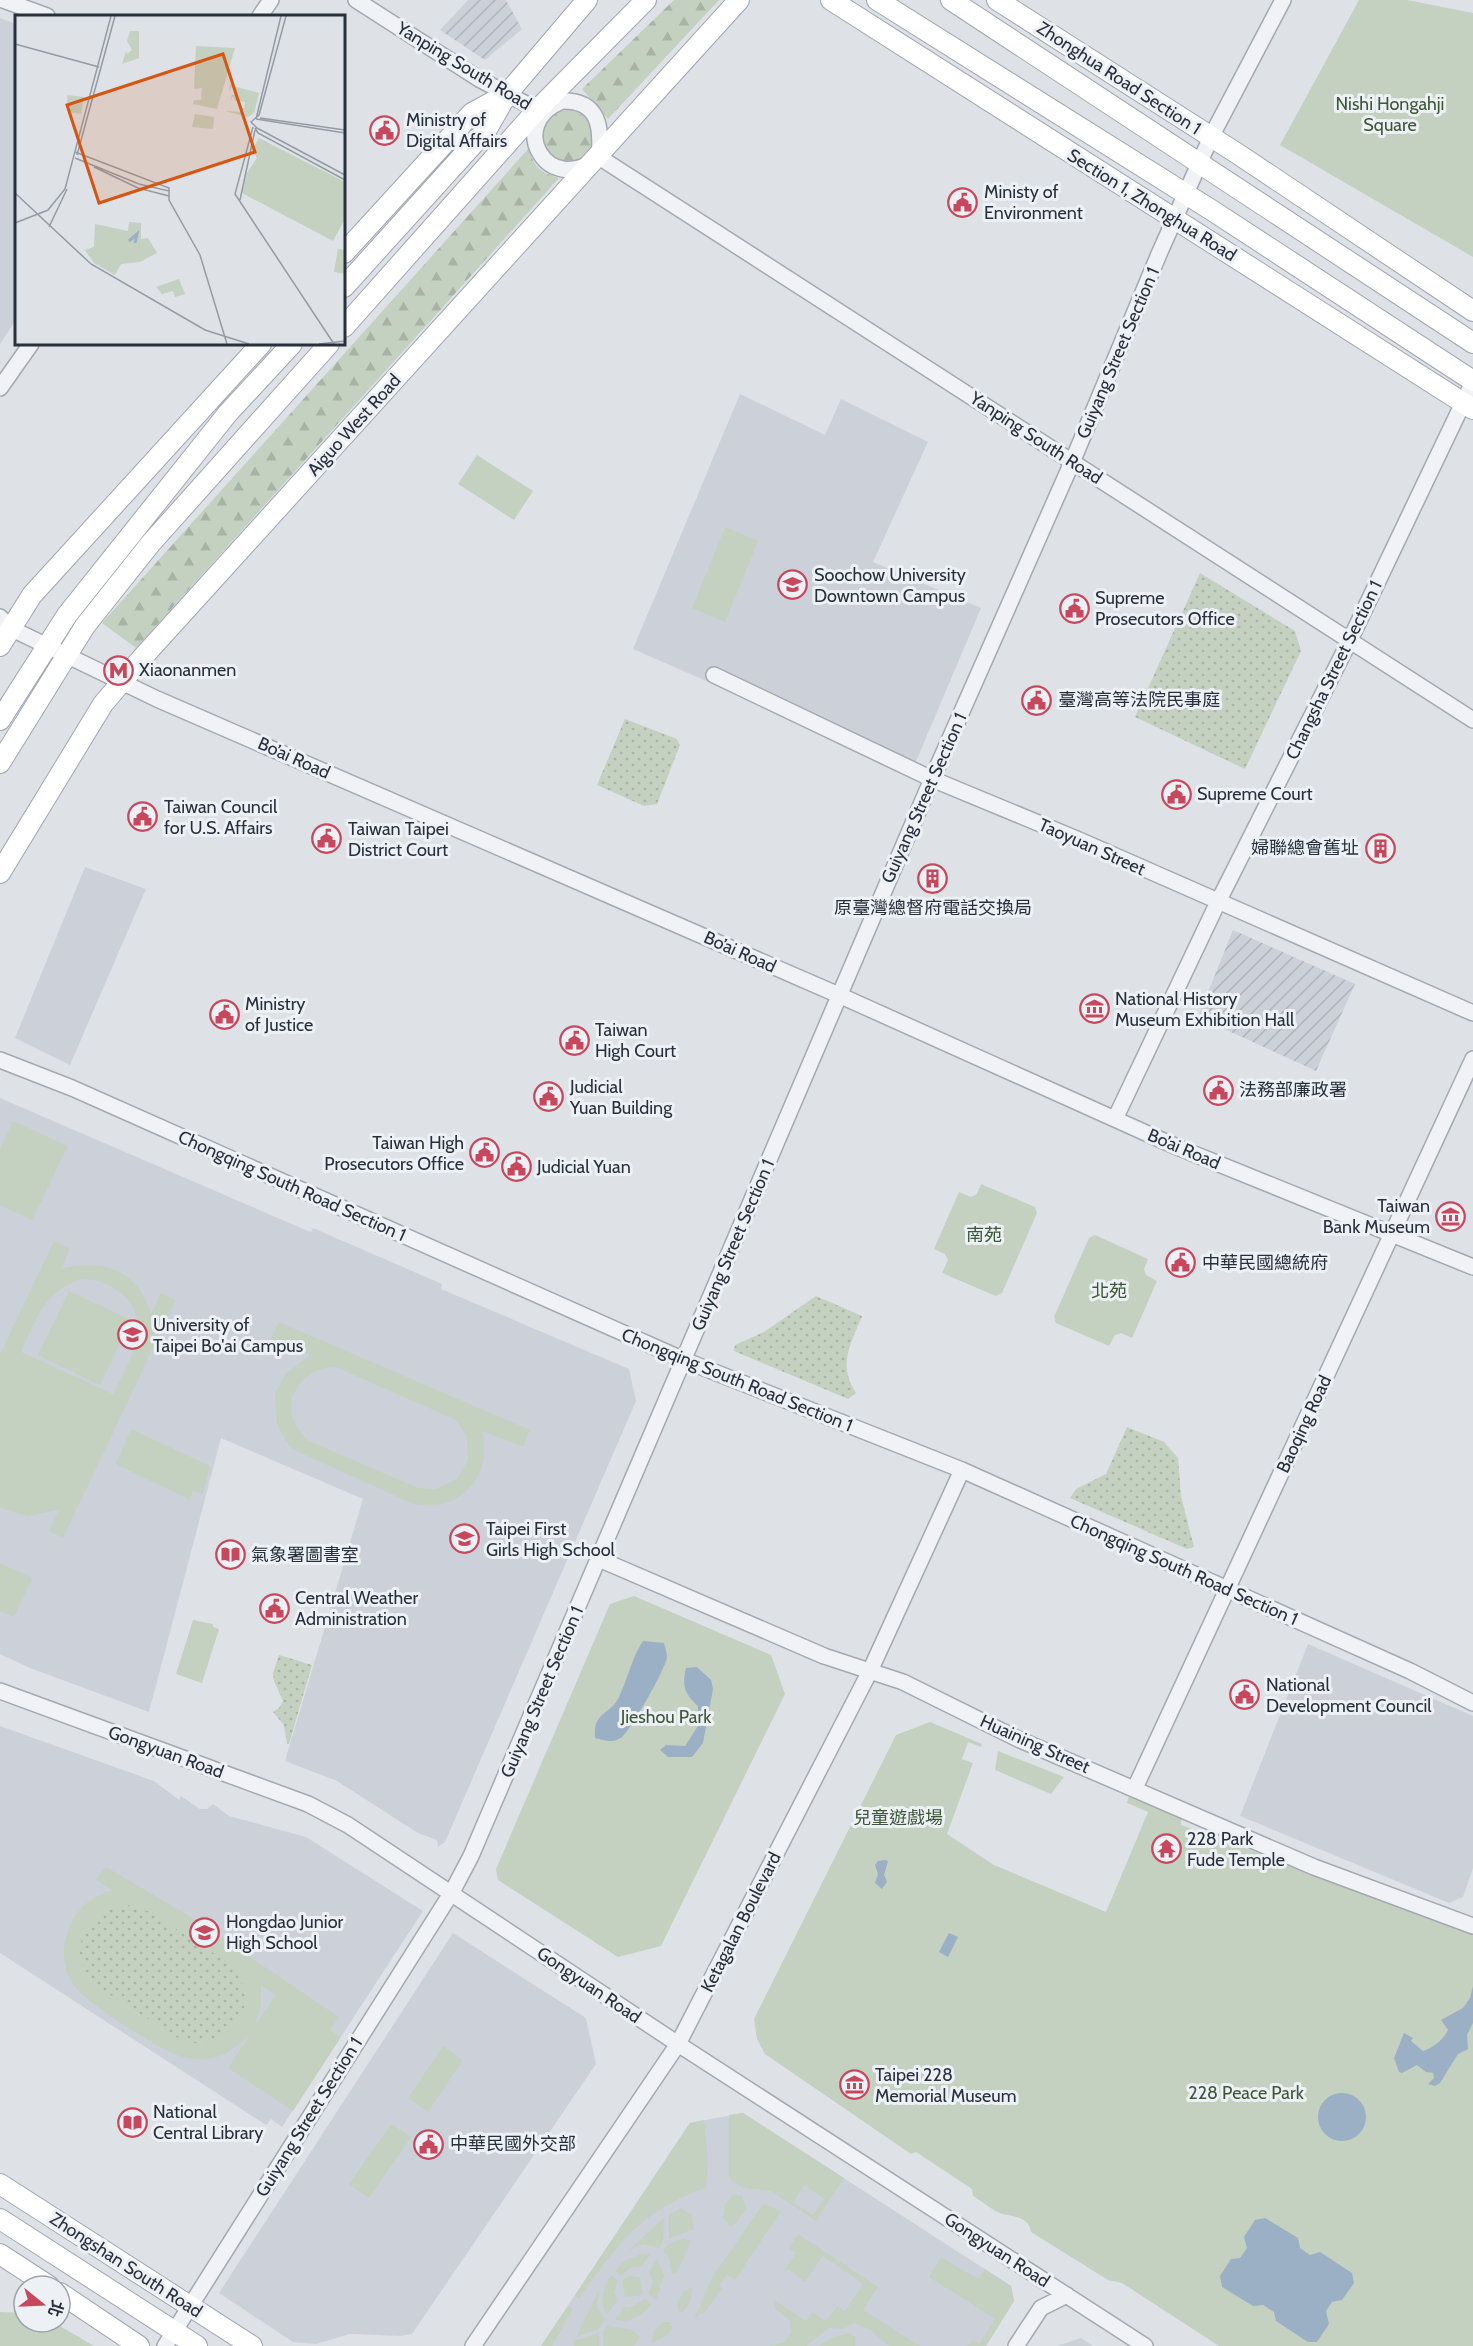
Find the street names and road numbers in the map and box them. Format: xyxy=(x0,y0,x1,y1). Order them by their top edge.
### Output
street label: Yanping South Road xyxy=(392,17,535,115)
street label: Zhonghua Road Section 1 xyxy=(1033,17,1205,139)
street label: Section 1, Zhonghua Road xyxy=(1063,144,1241,266)
street label: Guiyang Street Section 1 xyxy=(1072,264,1164,442)
street label: Aiguo West Road xyxy=(303,370,405,480)
street label: Yanping South Road xyxy=(965,386,1106,489)
street label: Changsha Street Section 1 xyxy=(1281,577,1387,763)
street label: Guiyang Street Section 1 xyxy=(877,710,971,886)
street label: Bo’ai Road xyxy=(254,732,334,784)
street label: Taoyuan Street xyxy=(1035,814,1149,880)
street label: Bo’ai Road xyxy=(700,926,780,978)
street label: Bo’ai Road xyxy=(1144,1124,1224,1174)
street label: Chongqing South Road Section 1 xyxy=(175,1126,409,1246)
street label: Guiyang Street Section 1 xyxy=(687,1156,779,1334)
street label: Chongqing South Road Section 1 xyxy=(618,1324,856,1436)
street label: Baoqing Road xyxy=(1272,1372,1336,1476)
street label: Chongqing South Road Section 1 xyxy=(1067,1510,1301,1630)
street label: Guiyang Street Section 1 xyxy=(496,1603,588,1781)
street label: Huaining Street xyxy=(977,1710,1093,1778)
street label: Gongyuan Road xyxy=(105,1721,227,1783)
street label: Ketagalan Boulevard xyxy=(696,1848,786,1996)
street label: Gongyuan Road xyxy=(533,1942,645,2028)
street label: Guiyang Street Section 1 xyxy=(251,2033,367,2201)
street label: Zhongshan South Road xyxy=(46,2207,206,2323)
street label: Gongyuan Road xyxy=(940,2208,1054,2292)

